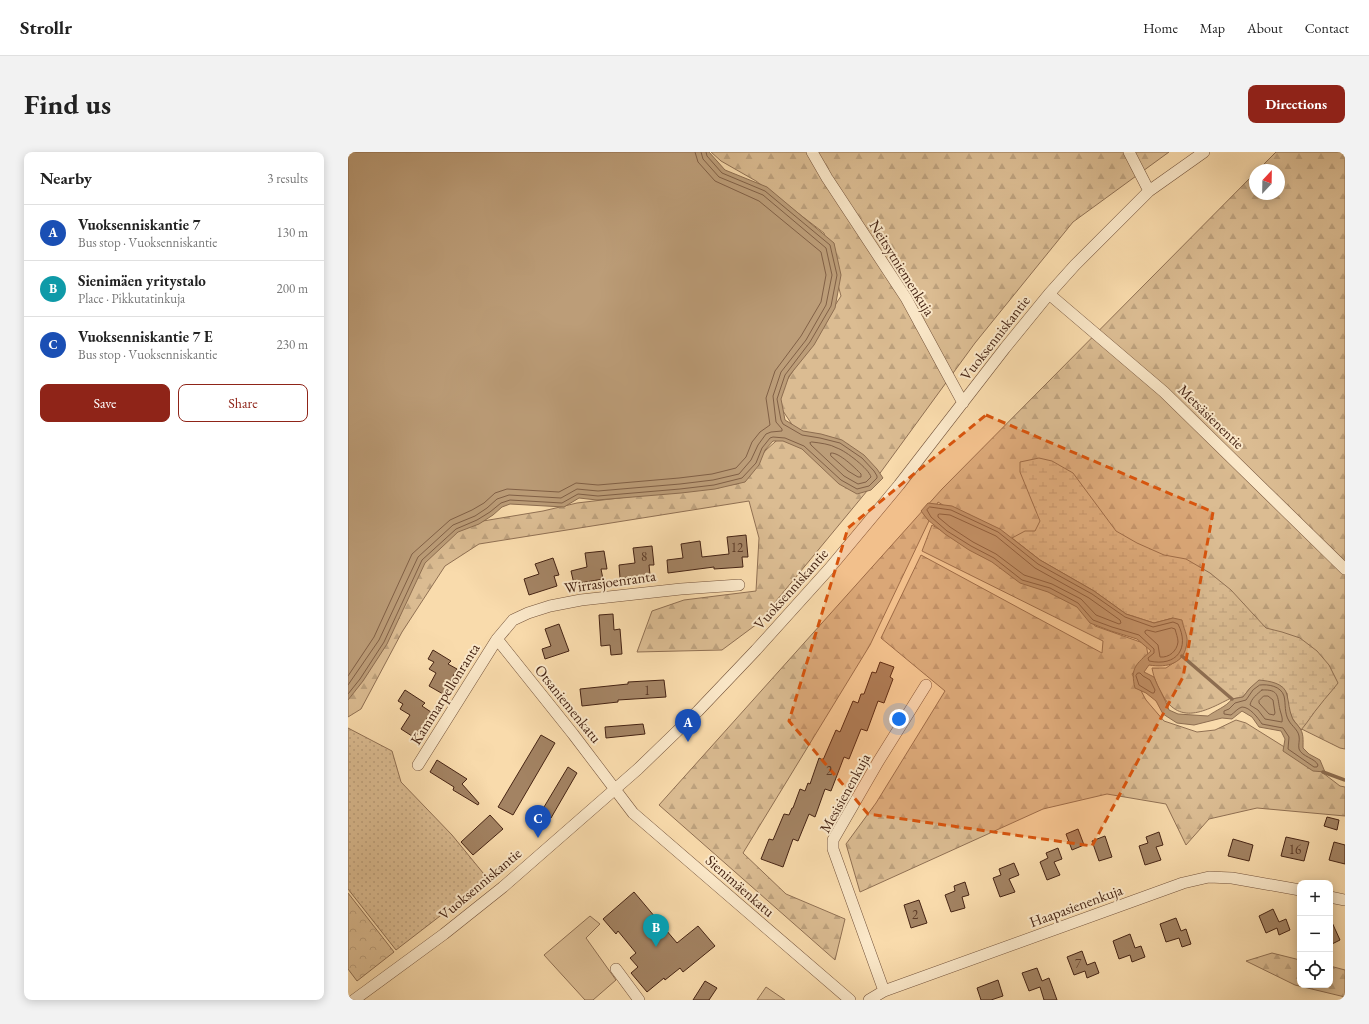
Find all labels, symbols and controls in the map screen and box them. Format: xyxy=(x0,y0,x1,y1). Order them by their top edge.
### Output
text: Strollr xyxy=(20,15,72,40)
text: Home xyxy=(1143,19,1178,37)
text: Map xyxy=(1200,19,1225,37)
text: About xyxy=(1247,19,1283,37)
text: Contact xyxy=(1305,19,1349,37)
button: Directions xyxy=(1248,85,1345,123)
text: Find us xyxy=(24,86,111,122)
north arrow xyxy=(1249,164,1285,200)
text: Nearby xyxy=(40,167,92,189)
text: 3 results xyxy=(267,170,308,187)
text: Vuoksenniskantie 7 xyxy=(78,215,201,234)
street label: Neitsytniemenkuja xyxy=(865,216,939,319)
text: A xyxy=(48,224,58,241)
text: 130 m xyxy=(277,224,308,241)
text: Bus stop · Vuoksenniskantie xyxy=(78,234,217,251)
text: Sienimäen yritystalo xyxy=(78,271,206,290)
text: B xyxy=(49,280,57,297)
text: 200 m xyxy=(277,280,308,297)
text: Place · Pikkutatinkuja xyxy=(78,290,185,307)
street label: Vuoksenniskantie xyxy=(956,291,1034,384)
text: Vuoksenniskantie 7 E xyxy=(78,327,213,346)
text: C xyxy=(48,336,58,353)
text: 230 m xyxy=(277,336,308,353)
text: Bus stop · Vuoksenniskantie xyxy=(78,346,217,363)
street label: Metsäsienentie xyxy=(1174,380,1249,453)
button: Save xyxy=(40,384,170,422)
button: Share xyxy=(178,384,308,422)
house number: 12 xyxy=(731,539,744,556)
street label: Vuoksenniskantie xyxy=(749,544,832,633)
house number: 8 xyxy=(641,548,647,565)
street label: Wirrasjoenranta xyxy=(563,566,657,597)
street label: Kammarpellonranta xyxy=(406,639,483,748)
street label: Otsaniemenkatu xyxy=(531,661,606,747)
house number: 1 xyxy=(644,682,650,699)
pin: A xyxy=(675,709,701,742)
your location xyxy=(889,709,909,729)
street label: Mesisienenkuja xyxy=(815,750,874,836)
house number: 2 xyxy=(826,762,833,779)
pin: C xyxy=(525,805,551,838)
house number: 16 xyxy=(1289,841,1301,858)
street label: Vuoksenniskantie xyxy=(434,843,525,924)
street label: Sienimäenkatu xyxy=(702,851,779,921)
street label: Haapasienenkuja xyxy=(1027,880,1125,931)
map controls xyxy=(1297,880,1333,988)
button: + xyxy=(1297,880,1333,916)
house number: 2 xyxy=(912,906,919,923)
pin: B xyxy=(643,914,669,947)
button: − xyxy=(1297,916,1333,952)
button: locate xyxy=(1297,952,1333,988)
house number: 7 xyxy=(1075,955,1082,972)

